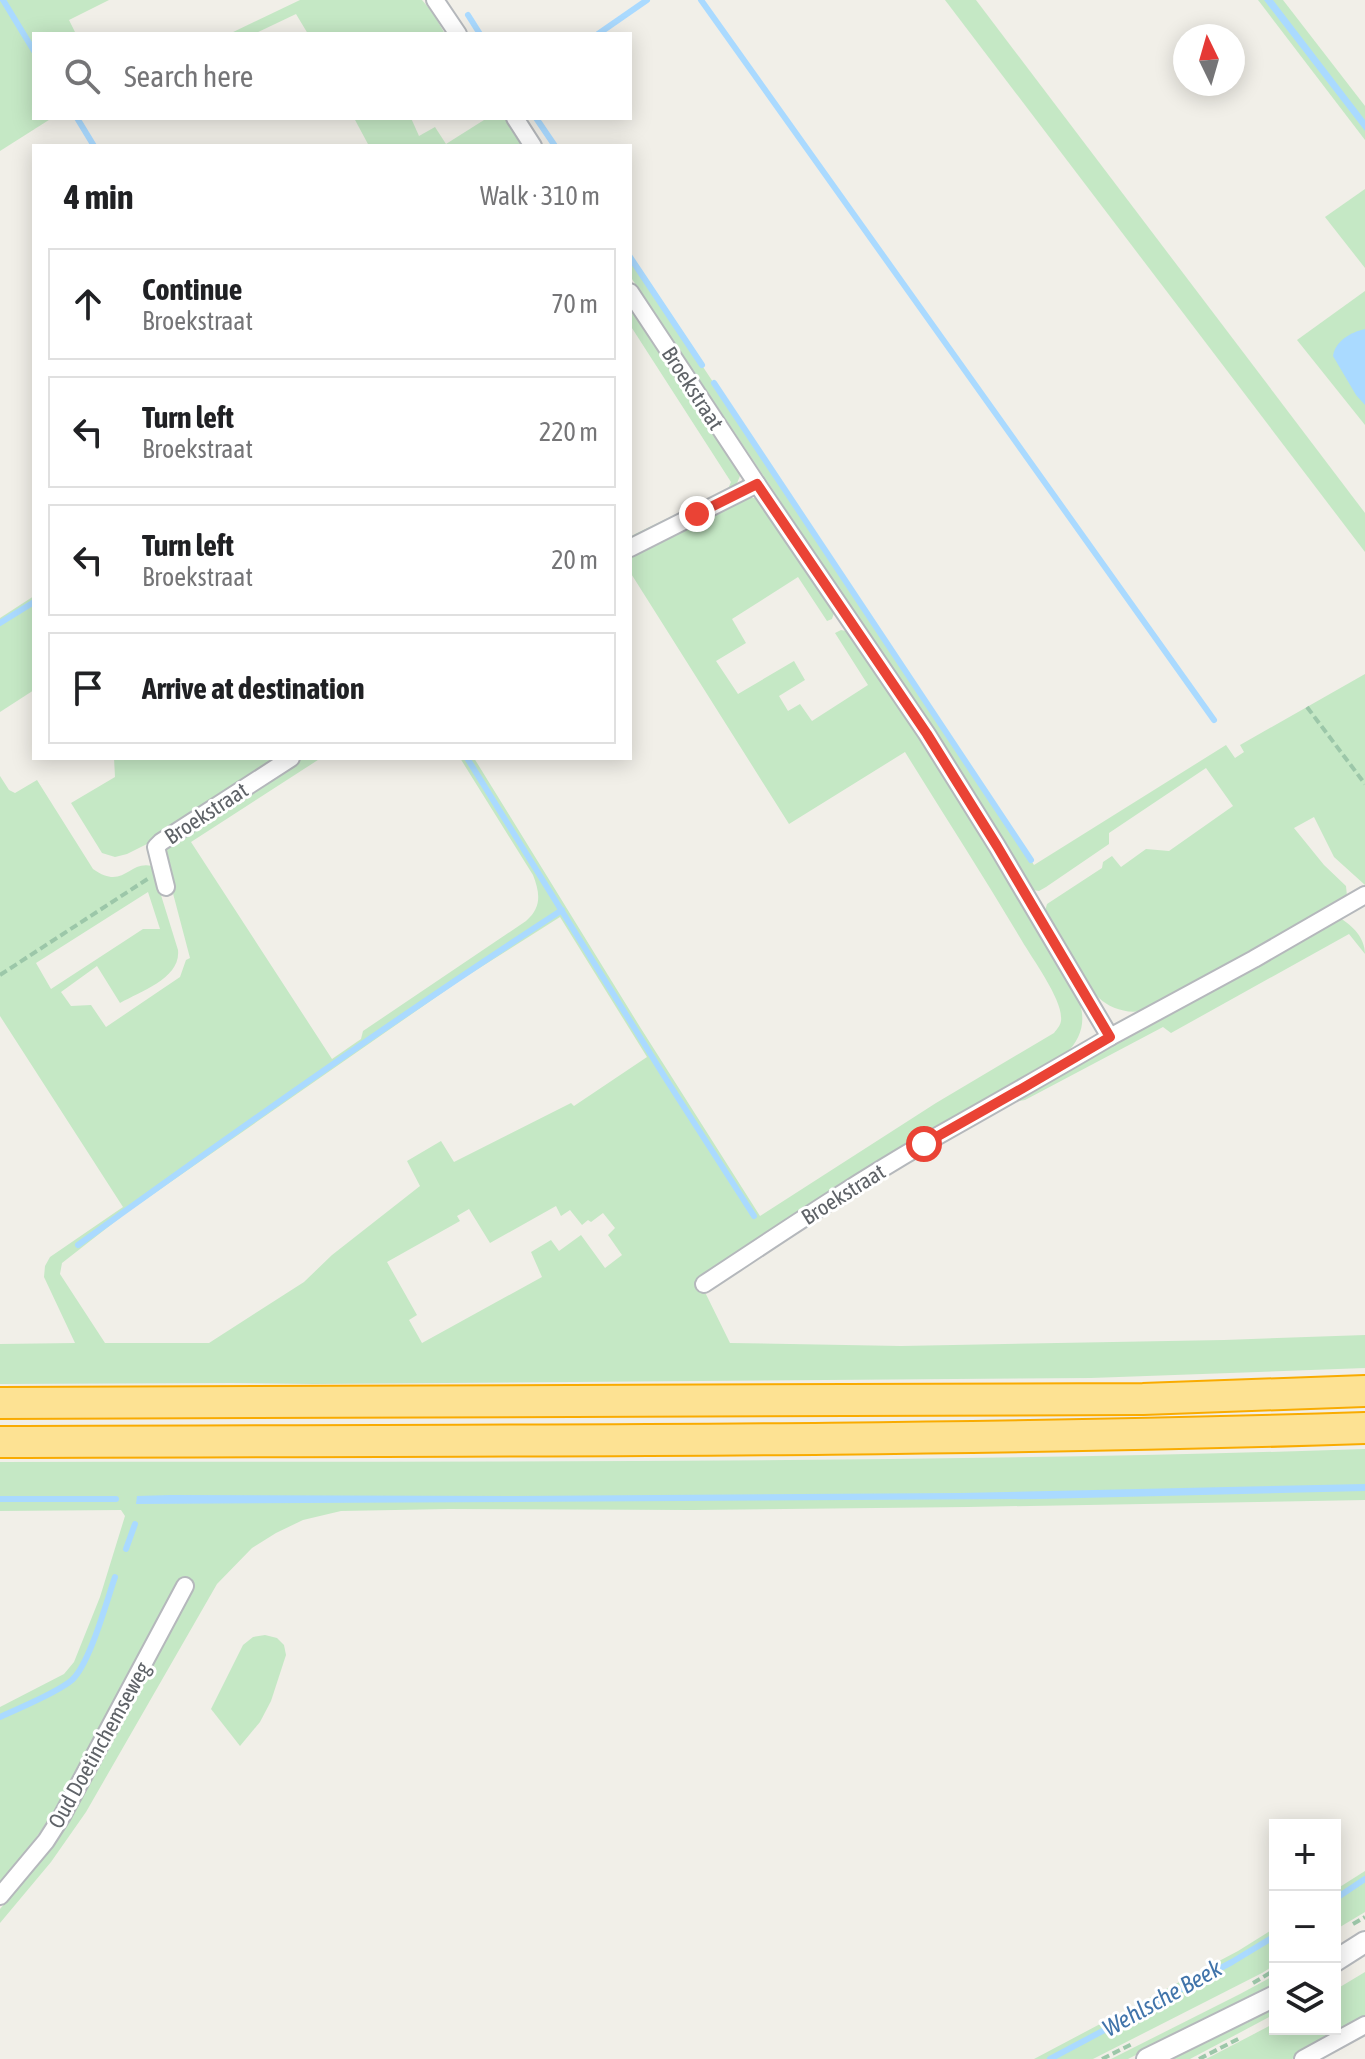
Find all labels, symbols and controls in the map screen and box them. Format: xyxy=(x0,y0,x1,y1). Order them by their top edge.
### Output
north arrow xyxy=(1173,24,1245,96)
search box xyxy=(32,32,632,120)
icon: search xyxy=(60,54,104,98)
text: Search here xyxy=(124,59,253,93)
text: 4 min xyxy=(64,177,133,216)
text: Walk · 310 m xyxy=(480,181,600,211)
text: Continue xyxy=(142,272,242,306)
icon: ahead xyxy=(66,282,110,326)
text: 70 m xyxy=(551,289,598,319)
text: Broekstraat xyxy=(142,306,253,336)
street label: Broekstraat xyxy=(657,342,729,434)
text: Turn left xyxy=(142,400,234,434)
icon: left xyxy=(66,410,110,454)
text: 220 m xyxy=(539,417,598,447)
text: Broekstraat xyxy=(142,434,253,464)
route end xyxy=(679,496,715,532)
text: Turn left xyxy=(142,528,234,562)
icon: left xyxy=(66,538,110,582)
text: 20 m xyxy=(551,545,598,575)
text: Broekstraat xyxy=(142,562,253,592)
icon: arrive xyxy=(66,666,110,710)
text: Arrive at destination xyxy=(142,671,364,705)
street label: Broekstraat xyxy=(160,777,252,849)
route start xyxy=(906,1126,942,1162)
street label: Broekstraat xyxy=(796,1158,890,1230)
street label: Oud Doetinchemseweg xyxy=(43,1657,156,1833)
map controls xyxy=(1269,1819,1341,2035)
button: + xyxy=(1269,1819,1341,1891)
button: − xyxy=(1269,1891,1341,1963)
water label: Wehlsche Beek xyxy=(1098,1954,1227,2042)
button: layers xyxy=(1269,1963,1341,2035)

